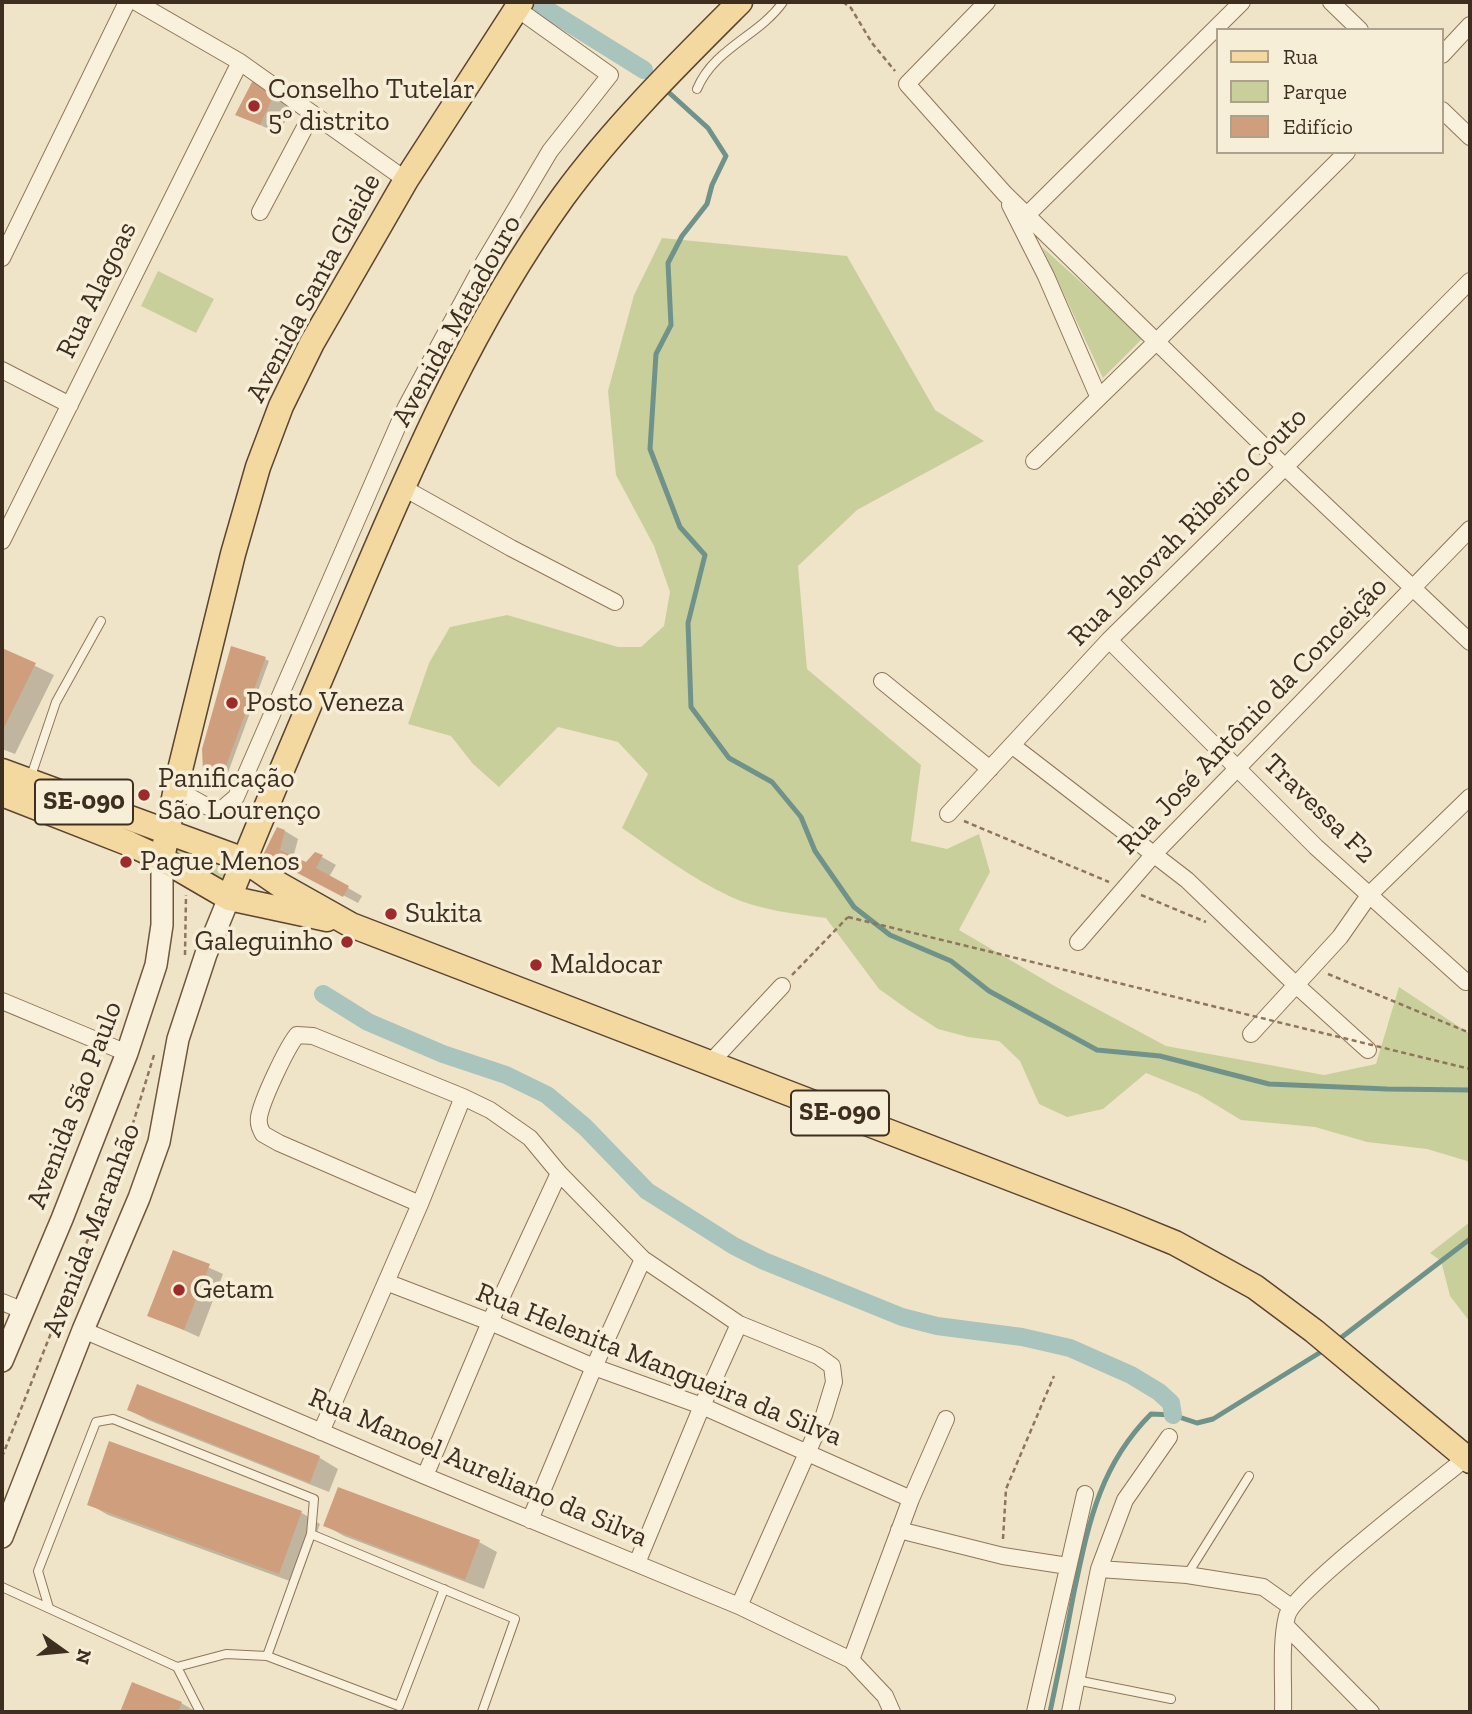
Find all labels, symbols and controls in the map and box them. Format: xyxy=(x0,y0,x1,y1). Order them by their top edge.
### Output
legend xyxy=(1216,28,1444,154)
text: Rua xyxy=(1283,44,1318,69)
place label: Conselho Tutelar 5º distrito xyxy=(268,73,475,139)
text: Parque xyxy=(1283,79,1347,104)
marker: Conselho Tutelar 5º distrito xyxy=(246,98,262,114)
text: Edifício xyxy=(1283,114,1353,139)
street label: Avenida Santa Gleide xyxy=(240,168,388,408)
street label: Avenida Matadouro xyxy=(385,209,529,433)
street label: Rua Alagoas xyxy=(50,216,144,364)
street label: Rua Jehovah Ribeiro Couto xyxy=(1062,401,1314,653)
street label: Rua José Antônio da Conceição xyxy=(1111,570,1395,862)
place label: Posto Veneza xyxy=(246,686,404,720)
marker: Posto Veneza xyxy=(224,695,240,711)
street label: Travessa F2 xyxy=(1256,747,1382,871)
place label: Panificação São Lourenço xyxy=(158,762,321,828)
road number: SE-090 xyxy=(35,780,133,824)
marker: Panificação São Lourenço xyxy=(136,787,152,803)
place label: Pague Menos xyxy=(140,845,300,879)
marker: Pague Menos xyxy=(118,854,134,870)
place label: Sukita xyxy=(405,897,482,931)
marker: Sukita xyxy=(383,906,399,922)
place label: Galeguinho xyxy=(195,925,333,959)
marker: Galeguinho xyxy=(339,934,355,950)
place label: Maldocar xyxy=(550,948,663,982)
marker: Maldocar xyxy=(528,957,544,973)
street label: Avenida São Paulo xyxy=(20,997,130,1213)
road number: SE-090 xyxy=(791,1090,889,1136)
street label: Avenida Maranhão xyxy=(36,1119,148,1341)
place label: Getam xyxy=(193,1273,274,1307)
street label: Rua Helenita Mangueira da Silva xyxy=(471,1276,847,1454)
marker: Getam xyxy=(171,1282,187,1298)
street label: Rua Manoel Aureliano da Silva xyxy=(303,1381,653,1555)
north arrow xyxy=(28,1616,98,1686)
text: N xyxy=(71,1647,97,1667)

